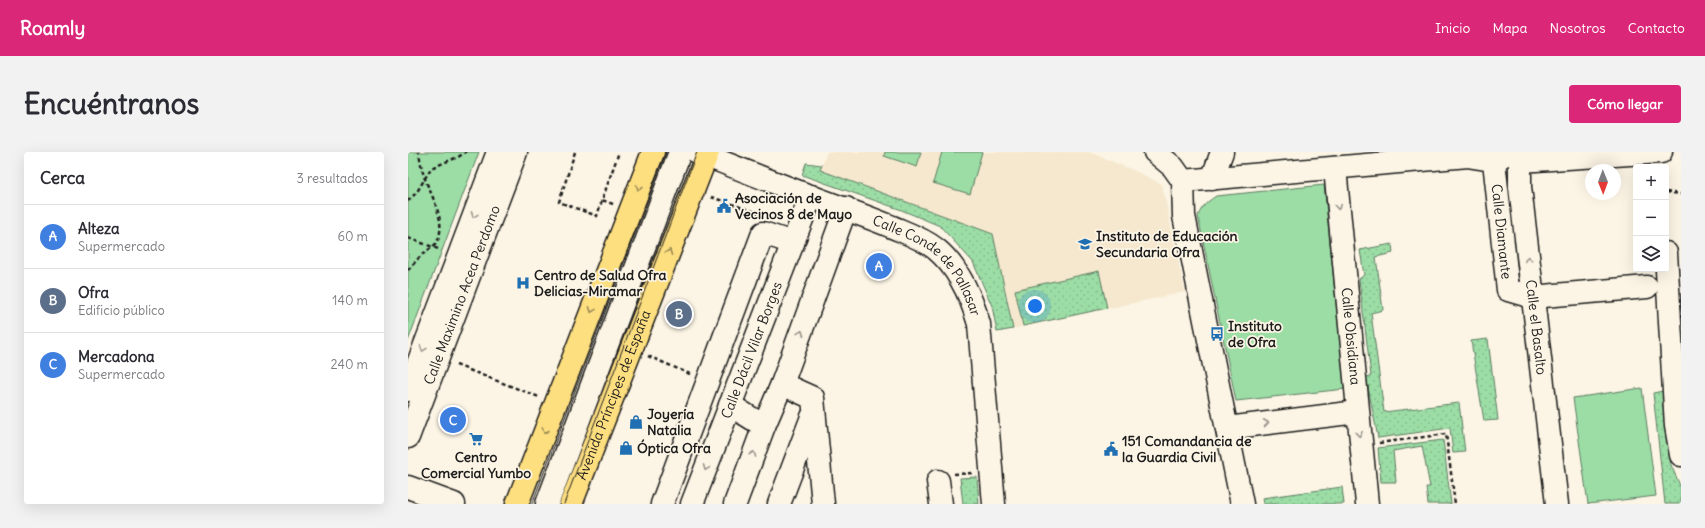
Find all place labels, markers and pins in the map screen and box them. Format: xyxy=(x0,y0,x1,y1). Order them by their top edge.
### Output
place label: Asociación de Vecinos 8 de Mayo xyxy=(735,189,852,223)
public building icon: Asociación de Vecinos 8 de Mayo xyxy=(716,198,732,214)
place label: Instituto de Educación Secundaria Ofra xyxy=(1096,227,1238,261)
school or university icon: Instituto de Educación Secundaria Ofra xyxy=(1077,236,1093,252)
pin: A xyxy=(866,251,892,281)
place label: Centro de Salud Ofra Delicias-Miramar xyxy=(534,266,666,300)
hospital icon: Centro de Salud Ofra Delicias-Miramar xyxy=(515,275,531,291)
pin: B xyxy=(666,299,692,329)
place label: Instituto de Ofra xyxy=(1228,317,1282,351)
bus stop icon: Instituto de Ofra xyxy=(1209,326,1225,342)
pin: C xyxy=(440,405,466,435)
place label: Joyería Natalia xyxy=(647,405,694,439)
shop icon: Joyería Natalia xyxy=(628,414,644,430)
supermarket icon: Centro Comercial Yumbo xyxy=(468,431,484,447)
place label: 151 Comandancia de la Guardia Civil xyxy=(1122,432,1252,466)
place label: Óptica Ofra xyxy=(637,439,711,457)
shop icon: Óptica Ofra xyxy=(618,440,634,456)
public building icon: 151 Comandancia de la Guardia Civil xyxy=(1103,441,1119,457)
place label: Centro Comercial Yumbo xyxy=(421,448,531,482)

